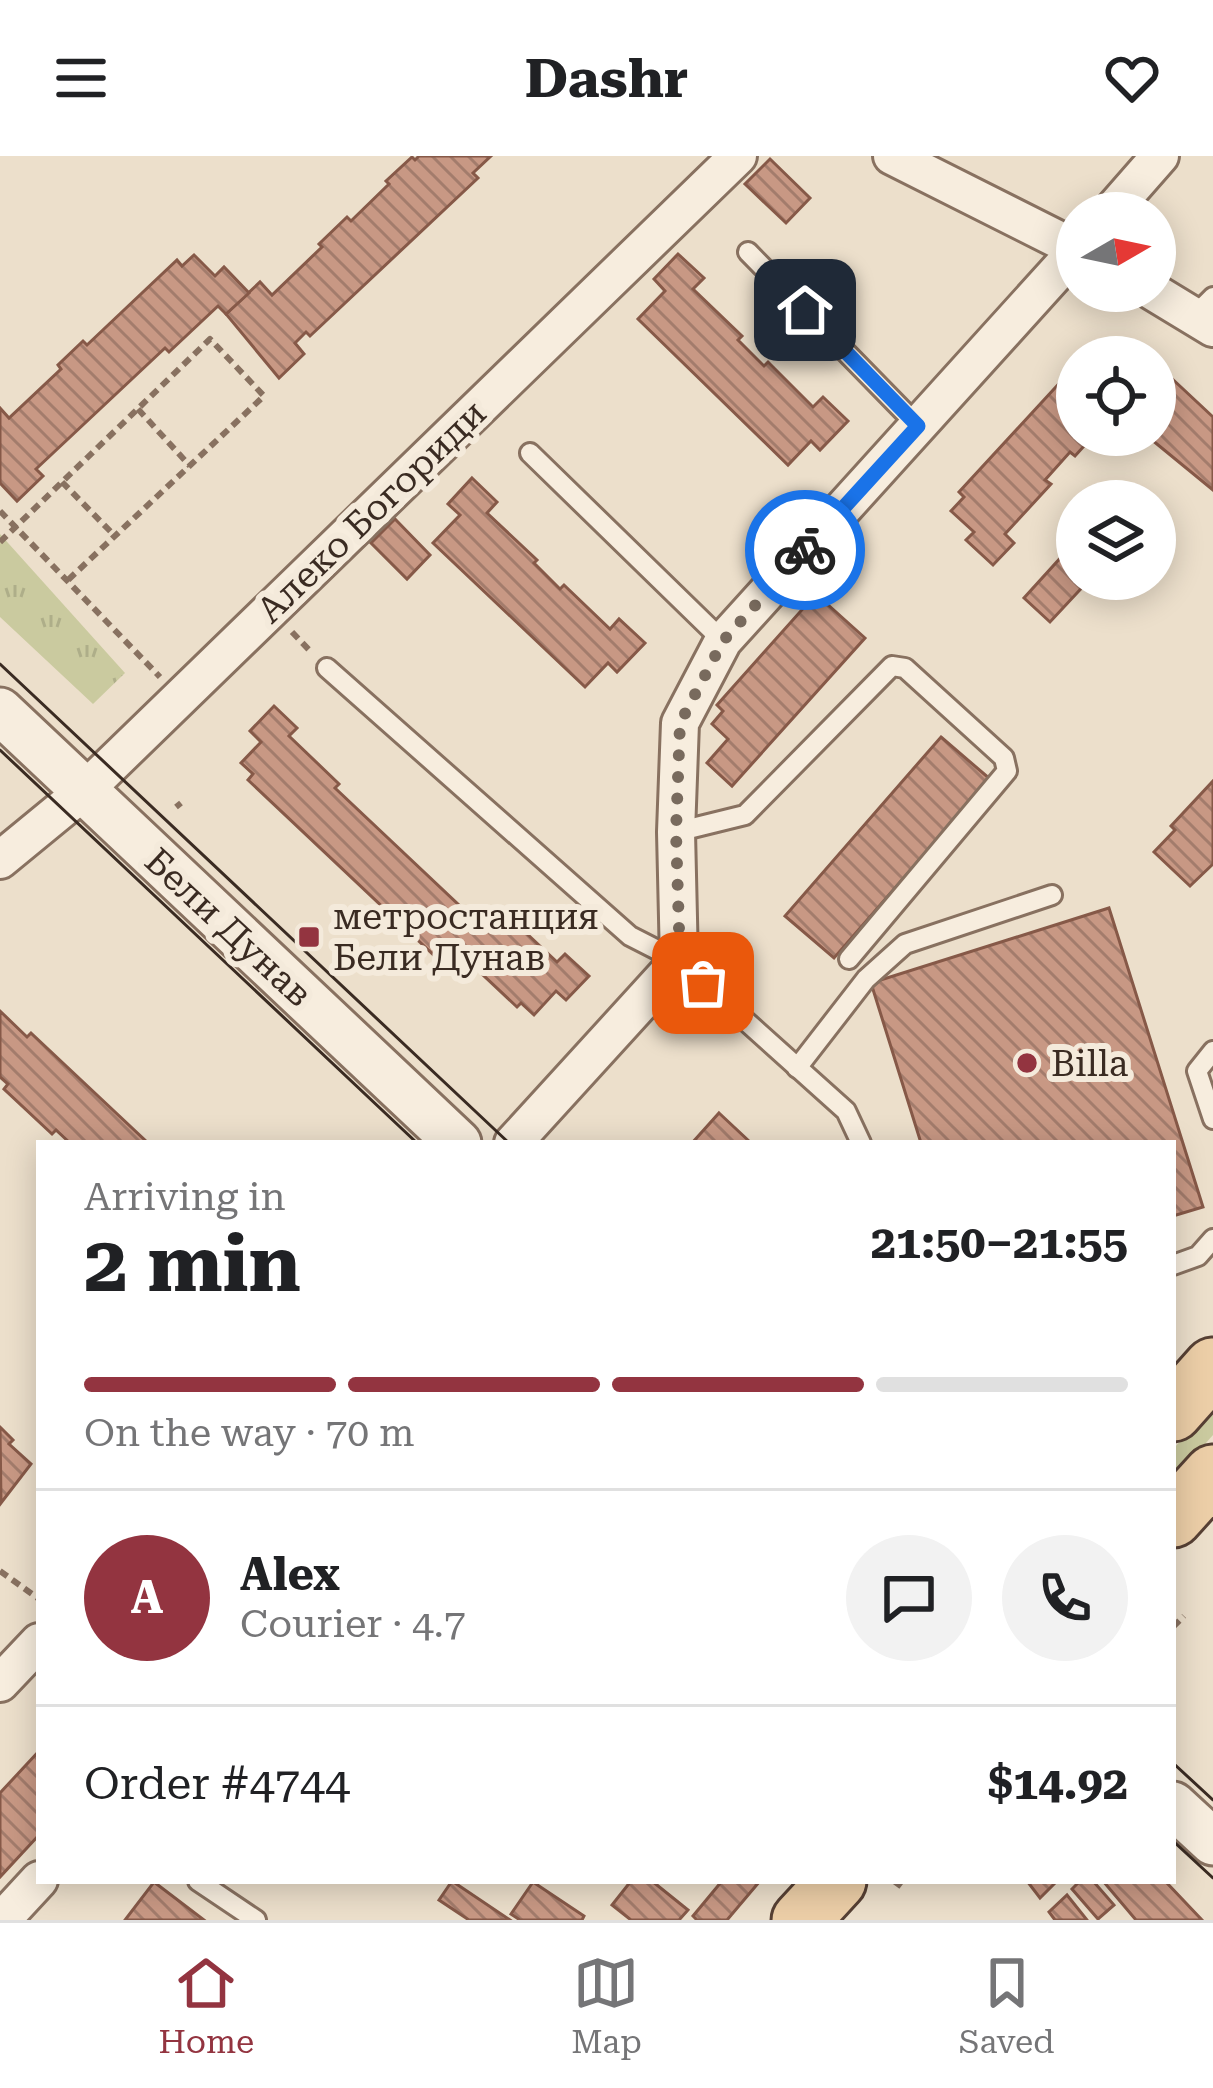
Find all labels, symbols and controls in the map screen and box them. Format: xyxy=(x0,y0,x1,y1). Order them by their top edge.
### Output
icon: menu xyxy=(48,45,114,111)
icon: heart xyxy=(1099,45,1165,111)
text: Dashr xyxy=(525,47,688,110)
north arrow xyxy=(1056,192,1176,312)
map controls xyxy=(1056,192,1176,600)
pin xyxy=(754,259,856,361)
icon: home xyxy=(772,277,838,343)
button: locate xyxy=(1056,336,1176,456)
street label: Алеко Богориди xyxy=(249,392,495,631)
button: layers xyxy=(1056,480,1176,600)
courier xyxy=(745,490,865,610)
icon: bike xyxy=(772,517,838,583)
street label: Бели Дунав xyxy=(136,840,320,1015)
place label: метростанция Бели Дунав xyxy=(333,896,599,979)
marker: метростанция Бели Дунав xyxy=(296,924,322,950)
pin xyxy=(652,932,754,1034)
icon: bag xyxy=(670,950,736,1016)
place label: Billa xyxy=(1051,1043,1129,1085)
marker: Billa xyxy=(1014,1050,1040,1076)
text: Arriving in xyxy=(84,1174,286,1220)
text: 21:50–21:55 xyxy=(871,1216,1128,1269)
text: 2 min xyxy=(84,1219,301,1310)
text: On the way · 70 m xyxy=(84,1410,415,1456)
button: chat xyxy=(846,1535,972,1661)
button: phone xyxy=(1002,1535,1128,1661)
text: Alex xyxy=(240,1548,340,1601)
text: A xyxy=(131,1571,163,1624)
text: Courier · 4.7 xyxy=(240,1601,466,1647)
text: Order #4744 xyxy=(84,1757,350,1810)
text: $14.92 xyxy=(988,1757,1128,1810)
tab: Home xyxy=(159,1950,254,2061)
tab: Map xyxy=(571,1950,642,2061)
tab: Saved xyxy=(959,1950,1054,2061)

